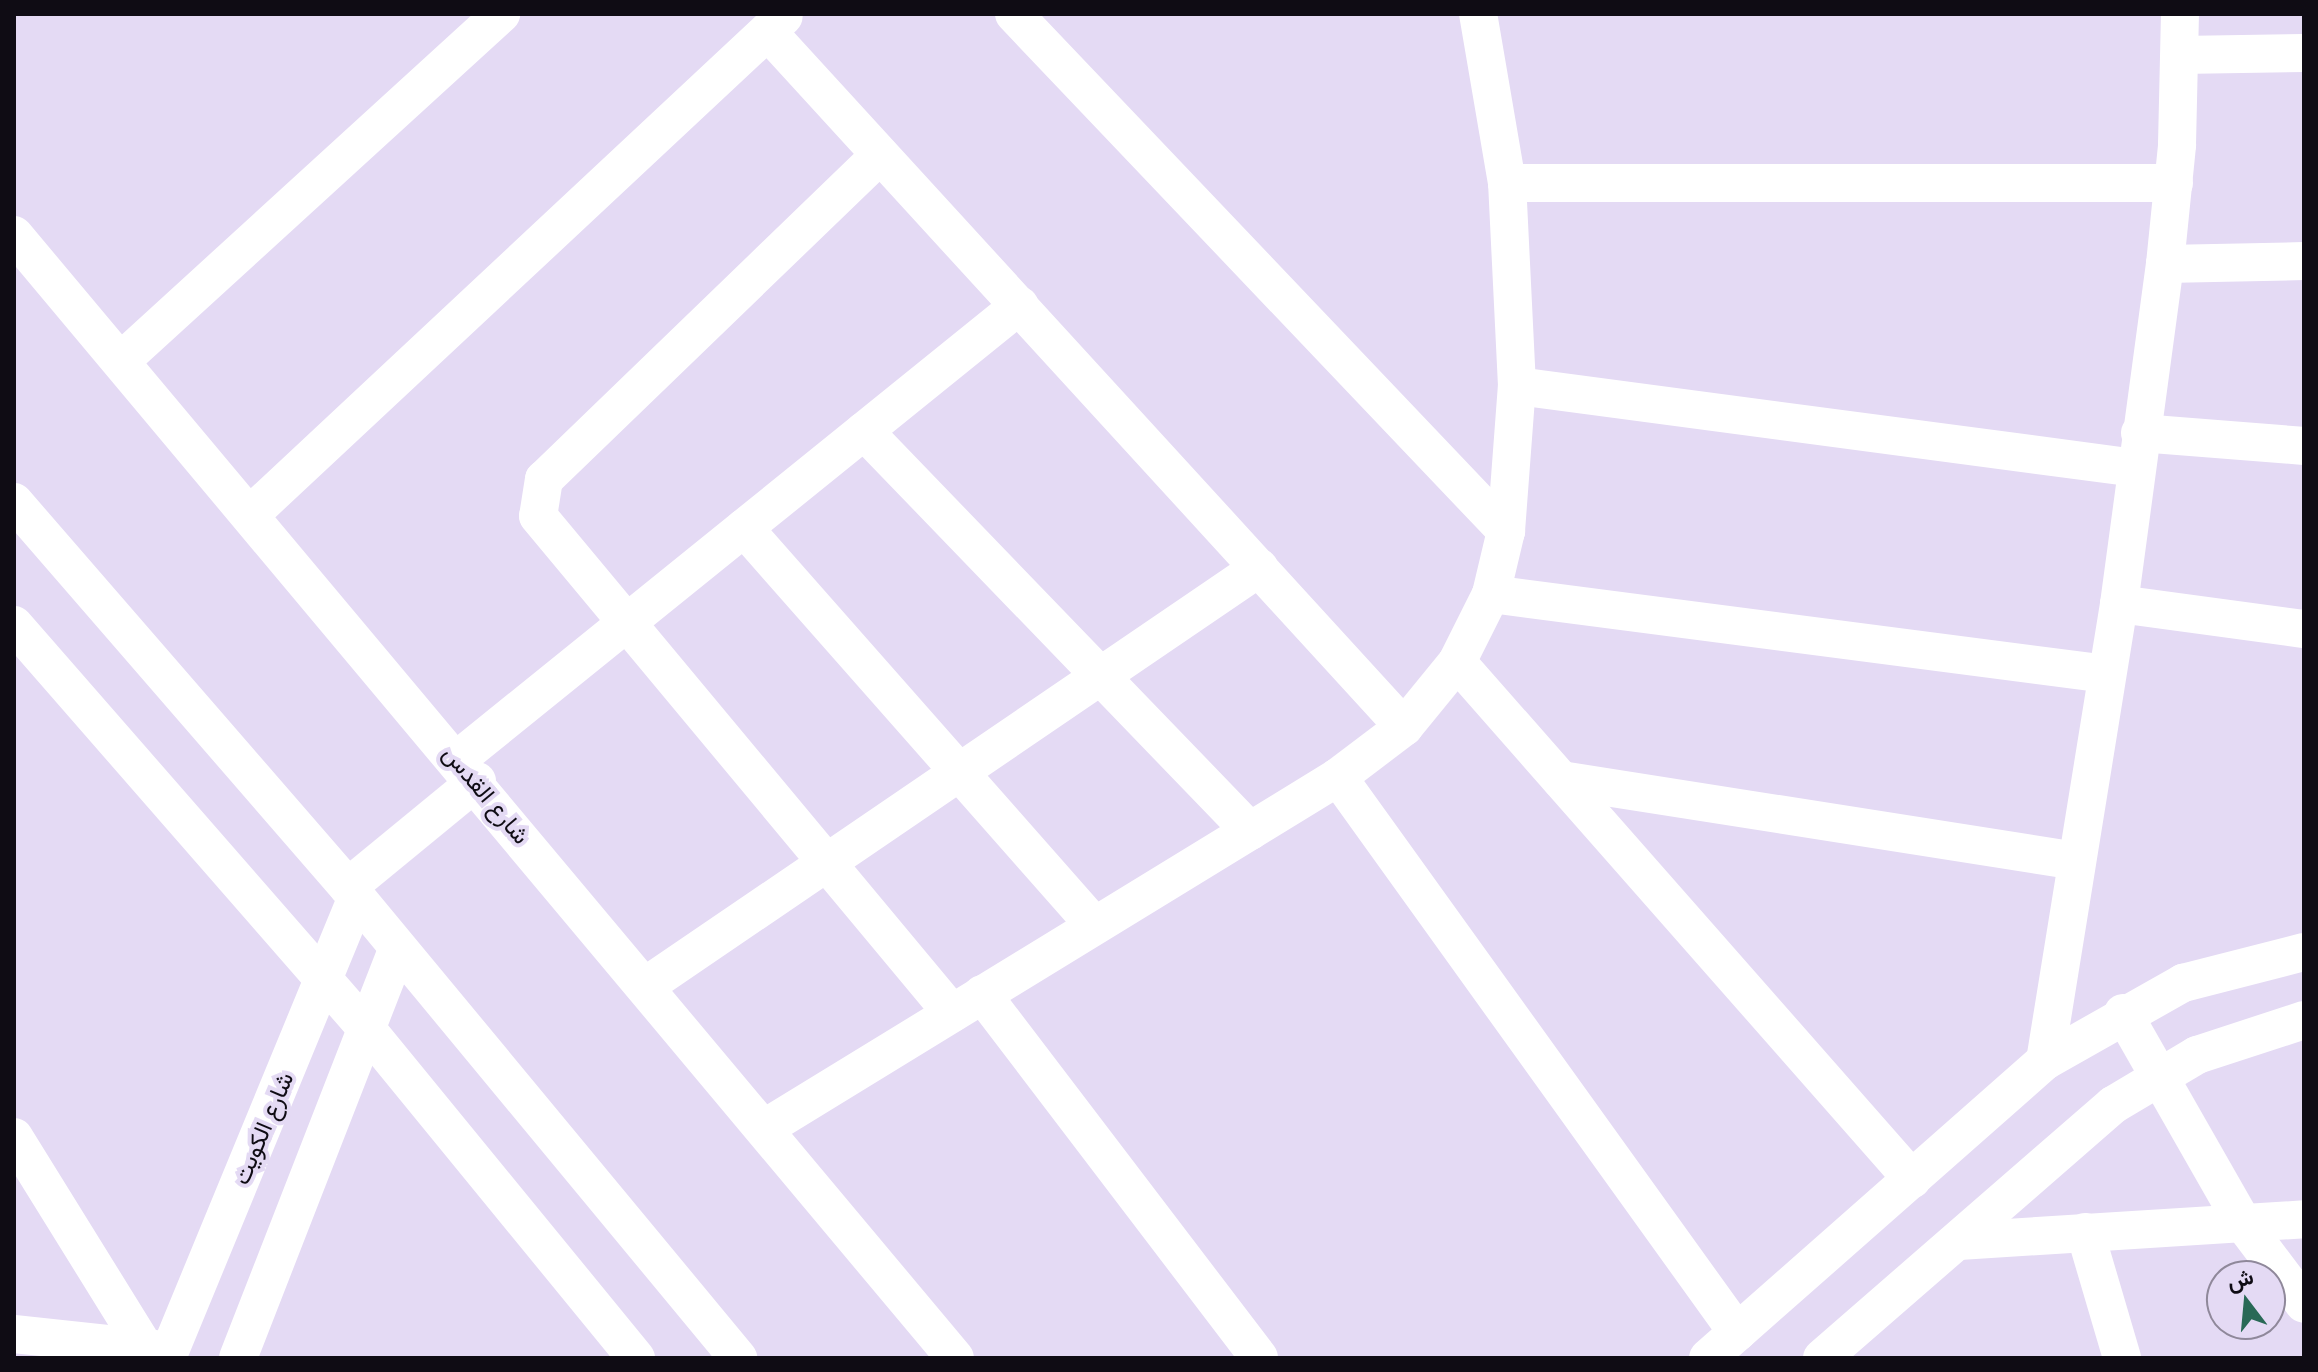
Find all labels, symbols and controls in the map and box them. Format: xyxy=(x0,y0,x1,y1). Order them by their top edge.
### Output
street label: شارع القدس xyxy=(437,739,537,849)
street label: شارع الكويت xyxy=(225,1067,299,1189)
north arrow xyxy=(2206,1260,2286,1340)
text: ش xyxy=(2223,1262,2256,1295)

